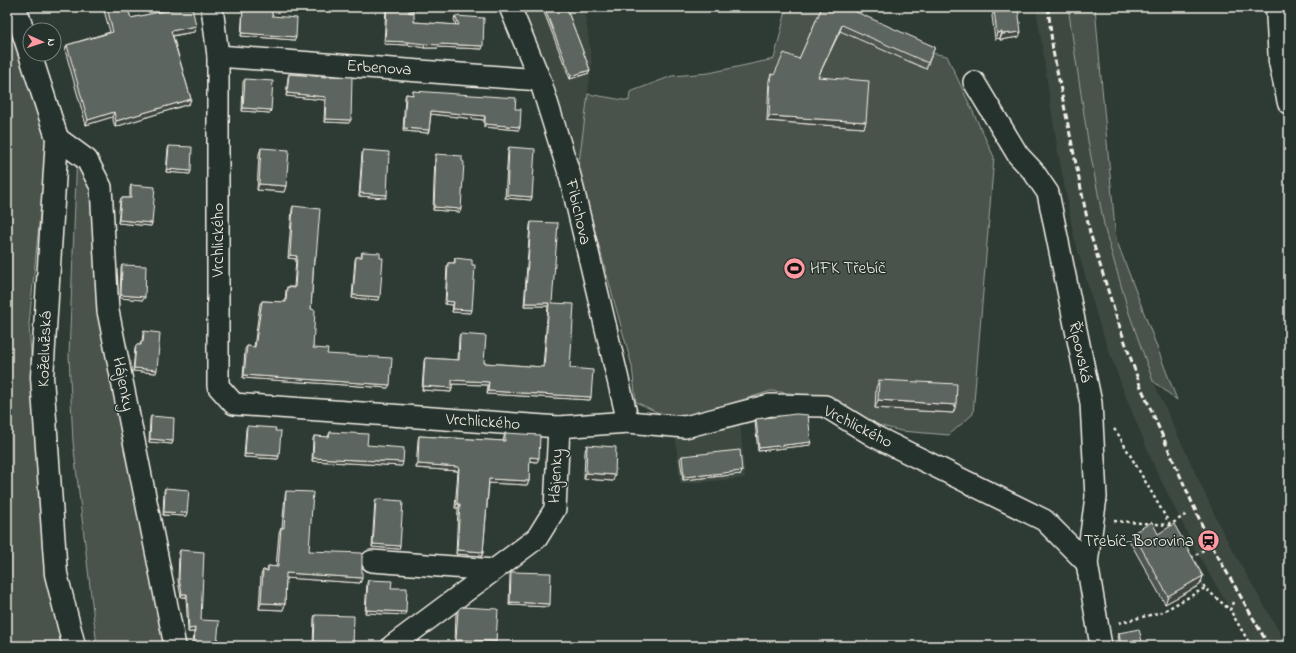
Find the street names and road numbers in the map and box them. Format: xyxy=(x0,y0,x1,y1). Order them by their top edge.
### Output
street label: Erbenova xyxy=(346,53,412,83)
street label: Fibichova xyxy=(558,176,598,247)
street label: Vrchlického xyxy=(206,203,231,278)
street label: Koželužská xyxy=(31,310,59,388)
street label: Řípovská xyxy=(1061,319,1099,385)
street label: Hájenky xyxy=(105,355,140,413)
street label: Vrchlického xyxy=(818,399,897,455)
street label: Vrchlického xyxy=(444,407,521,437)
street label: Hájenky xyxy=(542,448,571,504)

